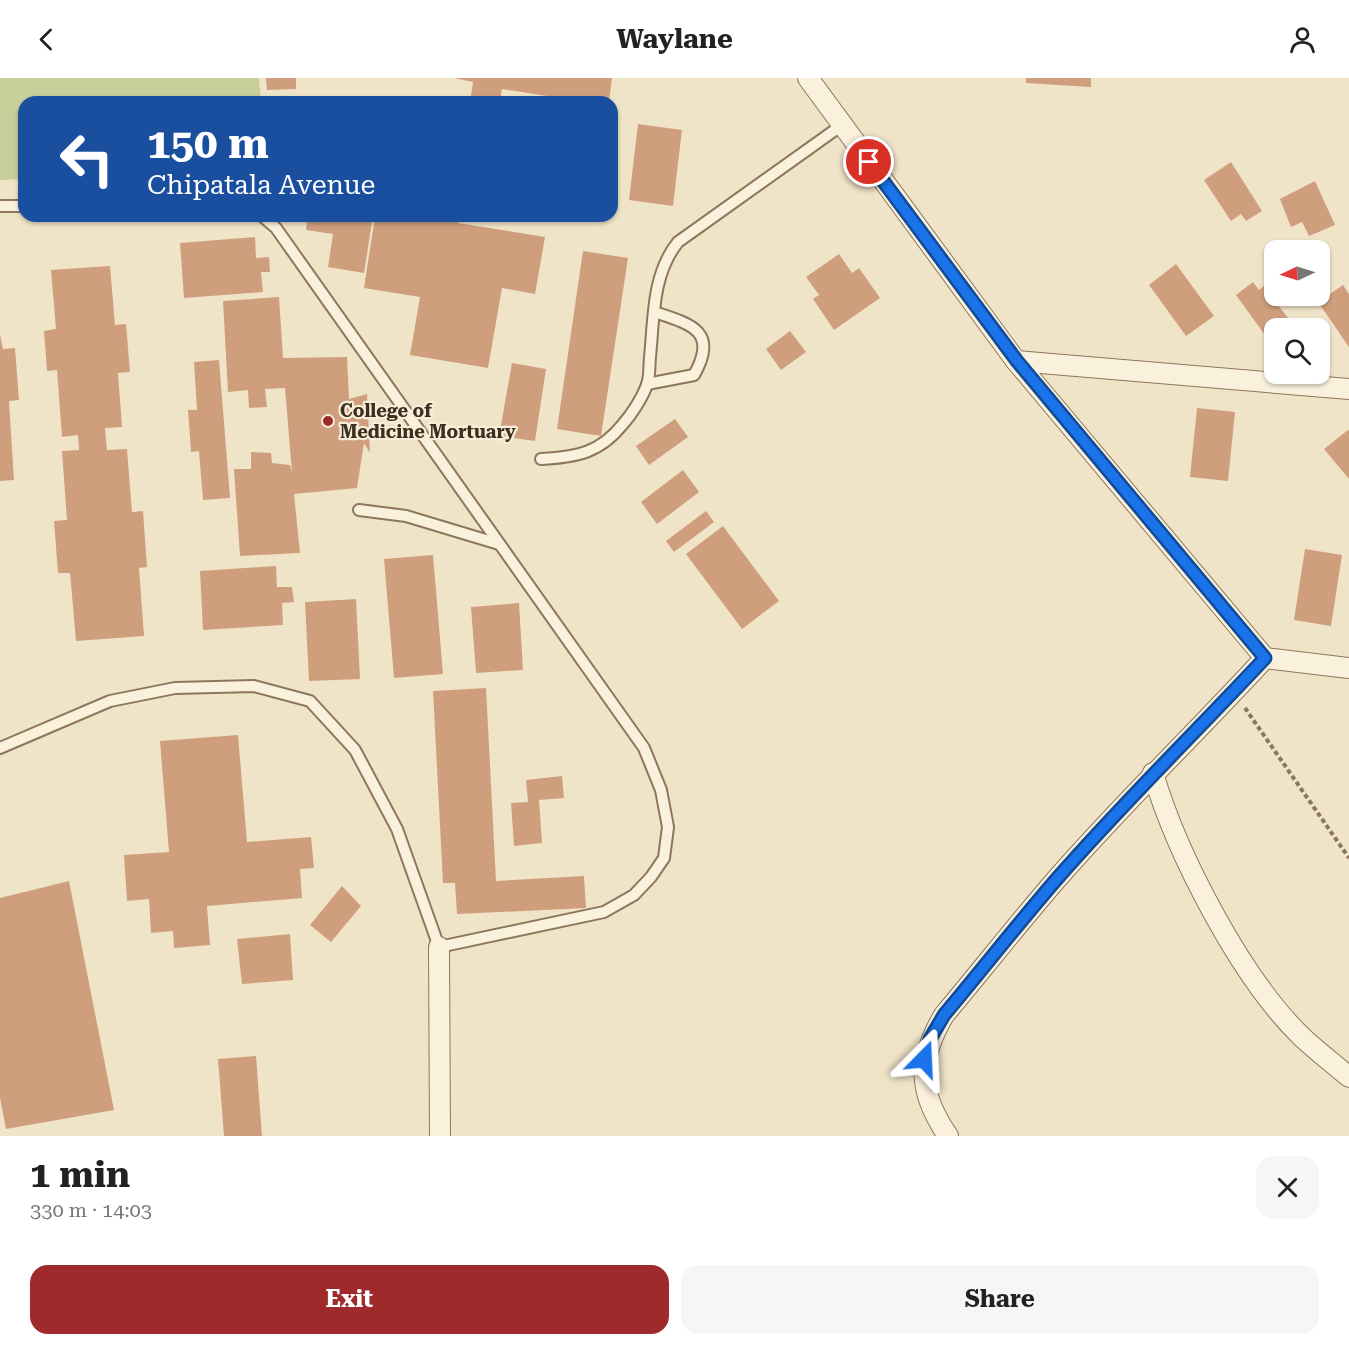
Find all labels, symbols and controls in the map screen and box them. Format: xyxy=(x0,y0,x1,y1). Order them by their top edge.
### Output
icon: back xyxy=(30,23,63,56)
text: Waylane xyxy=(616,23,733,55)
icon: person xyxy=(1286,23,1319,56)
text: 150 m xyxy=(147,119,269,168)
icon: left xyxy=(48,120,126,198)
pin xyxy=(843,136,894,187)
icon: arrive xyxy=(852,145,885,178)
text: Chipatala Avenue xyxy=(147,169,375,201)
north arrow xyxy=(1264,240,1330,306)
map controls xyxy=(1264,240,1330,384)
button: search xyxy=(1264,318,1330,384)
place label: College of Medicine Mortuary xyxy=(340,400,516,442)
marker: College of Medicine Mortuary xyxy=(321,414,335,428)
position arrow xyxy=(892,1027,956,1091)
text: 1 min xyxy=(30,1154,130,1196)
button: close xyxy=(1256,1156,1319,1219)
text: 330 m · 14:03 xyxy=(30,1198,152,1222)
button: Exit xyxy=(30,1265,669,1334)
button: Share xyxy=(681,1265,1319,1334)

